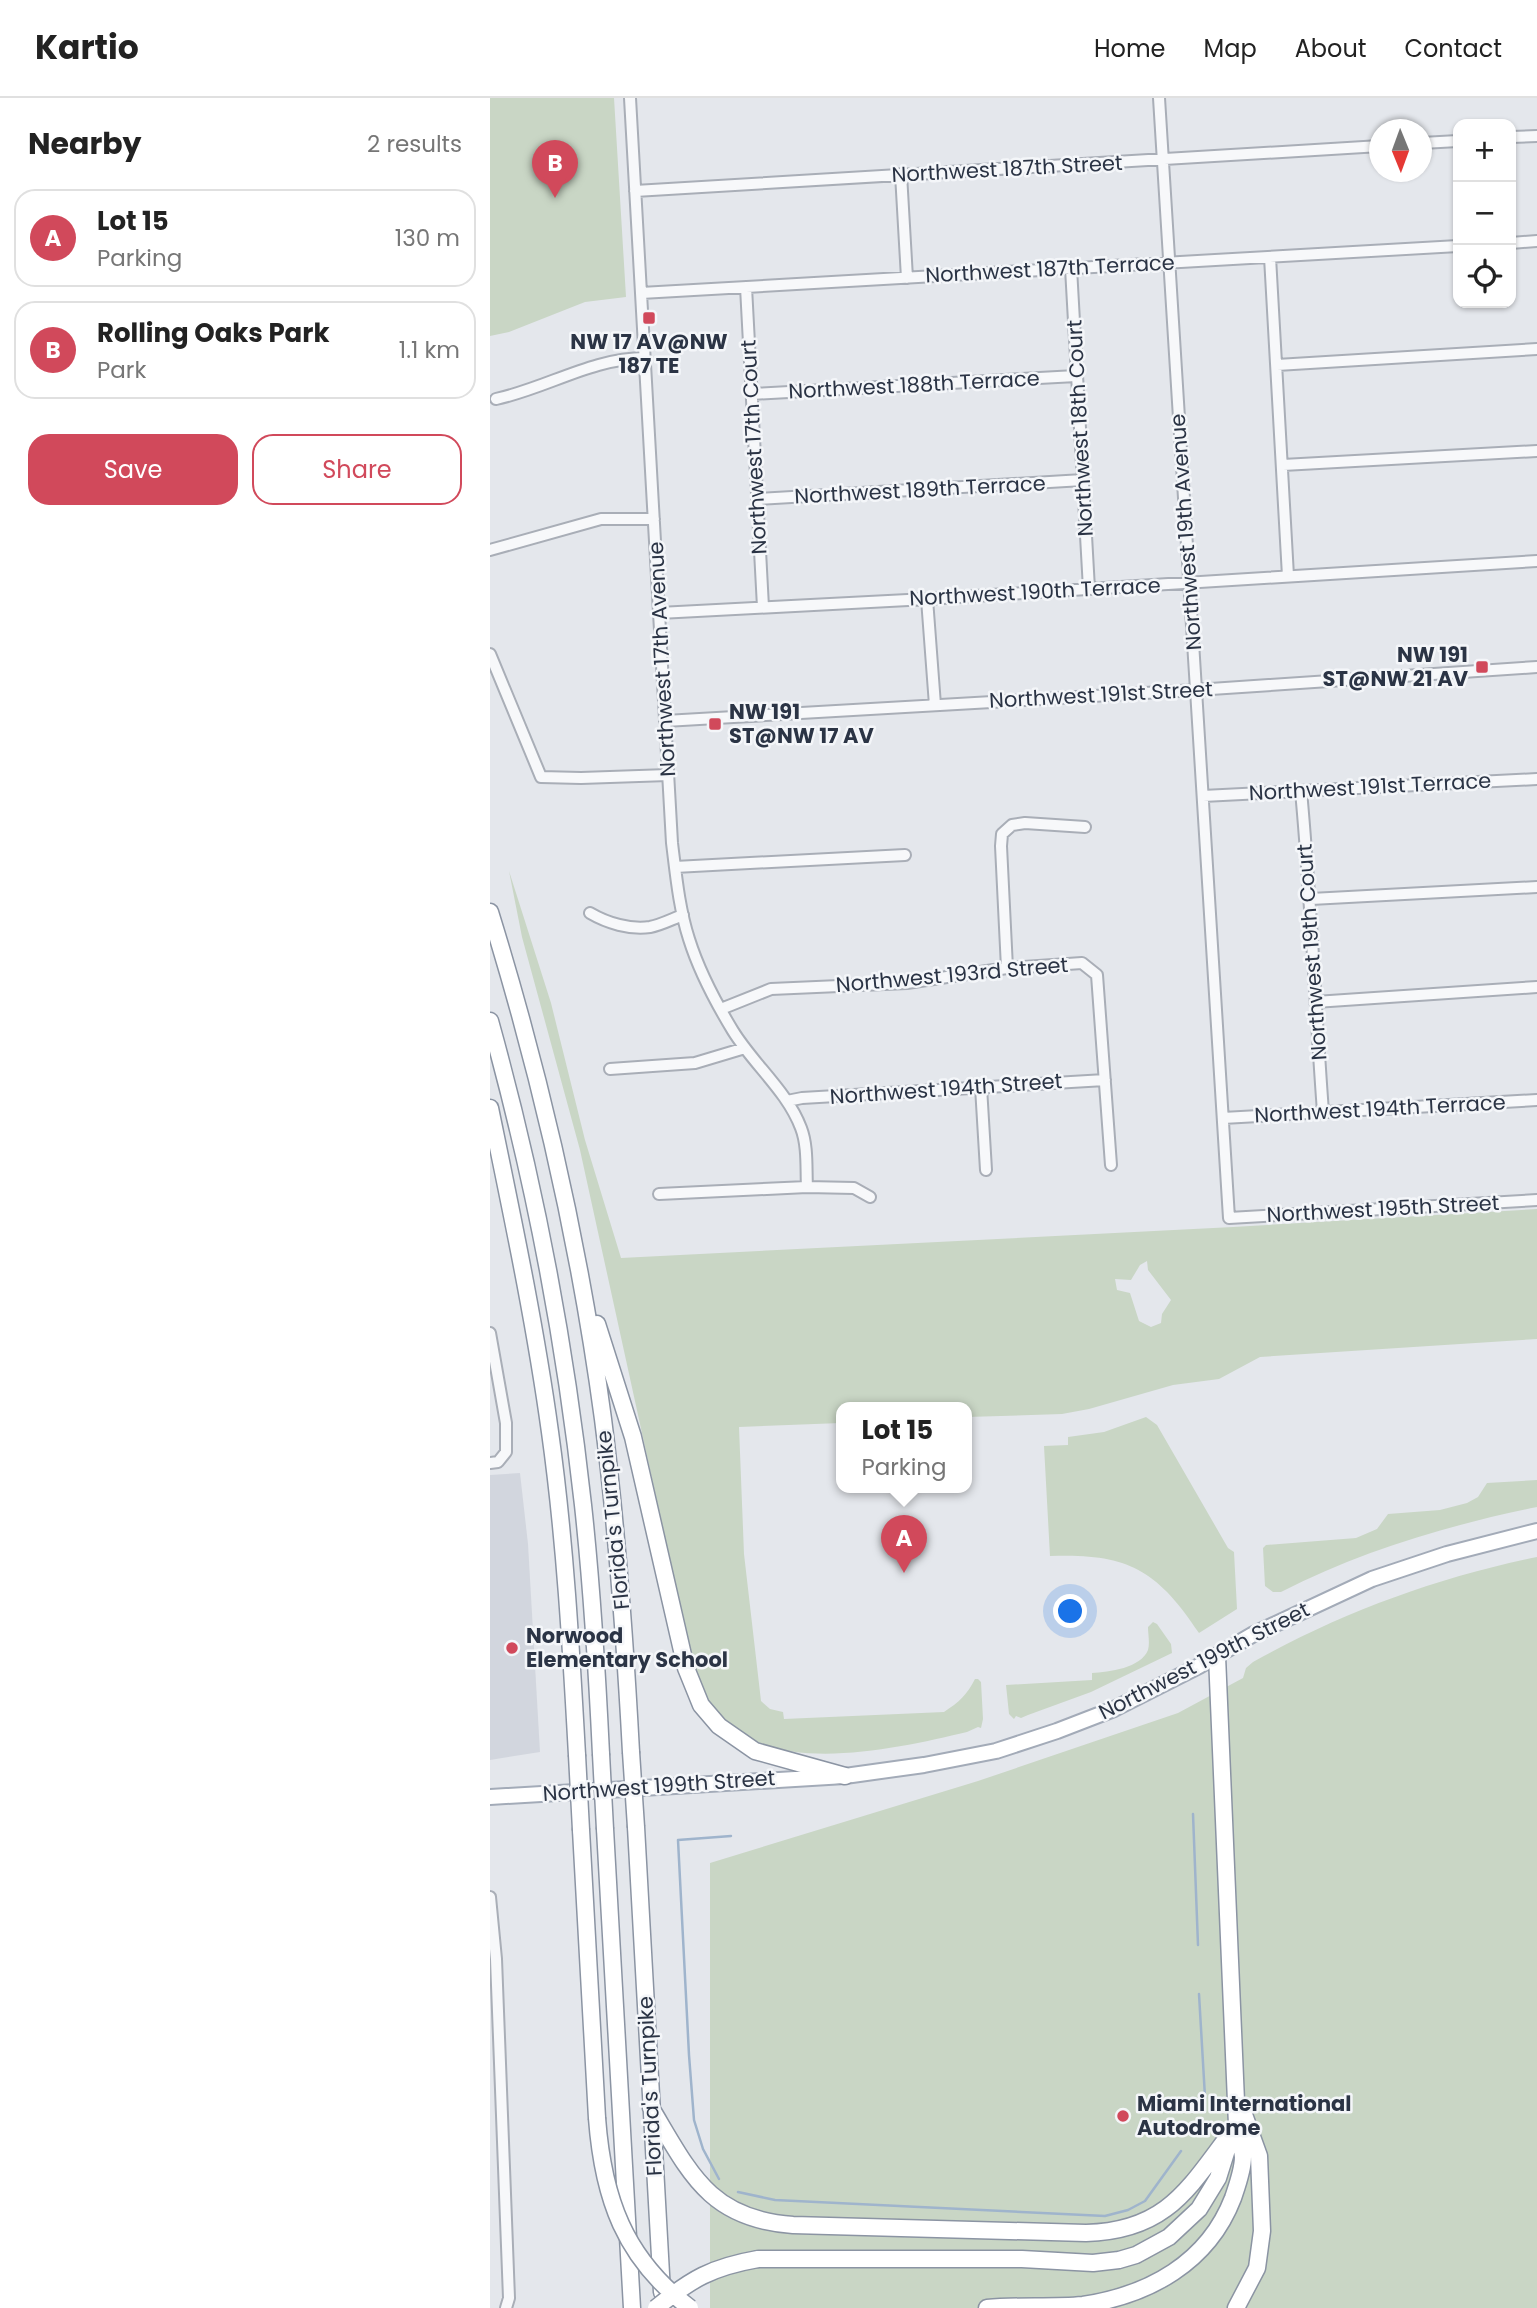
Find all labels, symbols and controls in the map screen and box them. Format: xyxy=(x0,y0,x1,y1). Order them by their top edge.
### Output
text: Kartio xyxy=(35,24,139,71)
text: Home xyxy=(1094,32,1166,65)
text: Map xyxy=(1204,32,1257,65)
text: About xyxy=(1295,32,1366,65)
text: Contact xyxy=(1404,32,1502,65)
north arrow xyxy=(1369,119,1432,182)
map controls xyxy=(1453,119,1516,308)
button: + xyxy=(1453,119,1516,182)
text: Nearby xyxy=(28,122,142,165)
text: 2 results xyxy=(367,128,462,160)
pin: B xyxy=(532,140,578,198)
street label: Northwest 187th Street xyxy=(891,148,1123,189)
button: − xyxy=(1453,182,1516,245)
text: Lot 15 xyxy=(97,203,169,239)
text: A xyxy=(45,222,61,254)
text: 130 m xyxy=(395,222,460,254)
text: Parking xyxy=(97,242,182,274)
button: locate xyxy=(1453,245,1516,308)
street label: Northwest 187th Terrace xyxy=(925,247,1175,290)
marker: NW 17 AV@NW 187 TE xyxy=(641,310,657,326)
text: Rolling Oaks Park xyxy=(97,315,329,351)
street label: Northwest 18th Court xyxy=(1059,319,1100,537)
place label: NW 17 AV@NW 187 TE xyxy=(570,327,728,380)
text: B xyxy=(45,334,61,366)
text: 1.1 km xyxy=(399,334,460,366)
street label: Northwest 17th Court xyxy=(733,339,774,555)
text: Park xyxy=(97,354,146,386)
street label: Northwest 188th Terrace xyxy=(788,363,1040,406)
street label: Northwest 19th Avenue xyxy=(1163,413,1208,651)
button: Save xyxy=(28,434,238,505)
button: Share xyxy=(252,434,462,505)
street label: Northwest 189th Terrace xyxy=(794,468,1046,511)
street label: Northwest 17th Avenue xyxy=(641,541,682,777)
street label: Northwest 190th Terrace xyxy=(909,570,1161,613)
place label: NW 191 ST@NW 21 AV xyxy=(1323,640,1469,693)
marker: NW 191 ST@NW 21 AV xyxy=(1474,659,1490,675)
street label: Northwest 191st Street xyxy=(988,674,1214,715)
place label: NW 191 ST@NW 17 AV xyxy=(729,697,874,750)
marker: NW 191 ST@NW 17 AV xyxy=(707,716,723,732)
street label: Northwest 191st Terrace xyxy=(1248,766,1492,807)
street label: Northwest 19th Court xyxy=(1289,843,1334,1061)
street label: Northwest 193rd Street xyxy=(835,950,1069,999)
street label: Northwest 194th Street xyxy=(829,1066,1063,1111)
street label: Northwest 194th Terrace xyxy=(1254,1087,1506,1130)
street label: Northwest 195th Street xyxy=(1266,1188,1500,1229)
popup xyxy=(836,1402,972,1493)
text: Lot 15 xyxy=(861,1412,933,1448)
street label: Florida's Turnpike xyxy=(589,1429,636,1611)
text: Parking xyxy=(861,1451,947,1483)
pin: A xyxy=(881,1515,927,1573)
your location xyxy=(1053,1594,1087,1628)
street label: Northwest 199th Street xyxy=(1093,1595,1314,1726)
place label: Norwood Elementary School xyxy=(526,1621,728,1674)
marker: Norwood Elementary School xyxy=(504,1640,520,1656)
street label: Northwest 199th Street xyxy=(542,1763,776,1808)
street label: Florida's Turnpike xyxy=(630,1996,669,2177)
place label: Miami International Autodrome xyxy=(1137,2089,1352,2142)
marker: Miami International Autodrome xyxy=(1115,2108,1131,2124)

